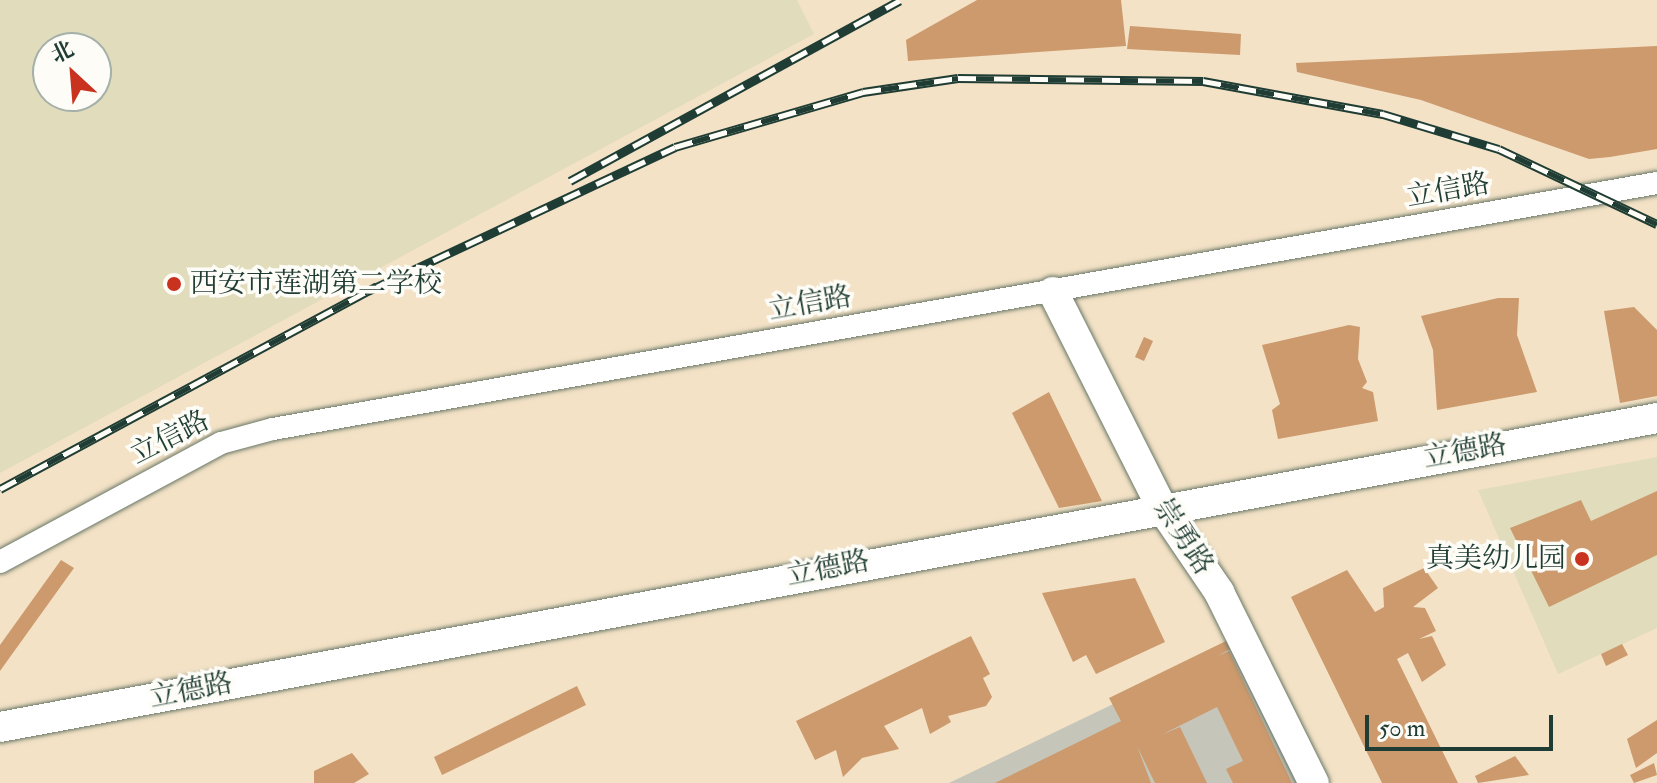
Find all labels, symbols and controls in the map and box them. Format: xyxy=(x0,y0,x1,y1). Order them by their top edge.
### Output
north arrow xyxy=(32,32,112,112)
text: 北 xyxy=(46,35,78,70)
street label: 立信路 xyxy=(1404,167,1492,215)
place label: 西安市莲湖第二学校 xyxy=(190,267,442,301)
marker: 西安市莲湖第二学校 xyxy=(165,275,183,293)
street label: 立信路 xyxy=(766,280,854,328)
street label: 立信路 xyxy=(125,404,215,472)
street label: 立德路 xyxy=(1421,428,1509,476)
street label: 崇勇路 xyxy=(1146,493,1220,581)
place label: 真美幼儿园 xyxy=(1426,542,1566,576)
street label: 立德路 xyxy=(784,544,872,594)
marker: 真美幼儿园 xyxy=(1573,550,1591,568)
street label: 立德路 xyxy=(147,666,235,716)
scale bar xyxy=(1369,699,1557,749)
text: 50 m xyxy=(1379,713,1425,744)

